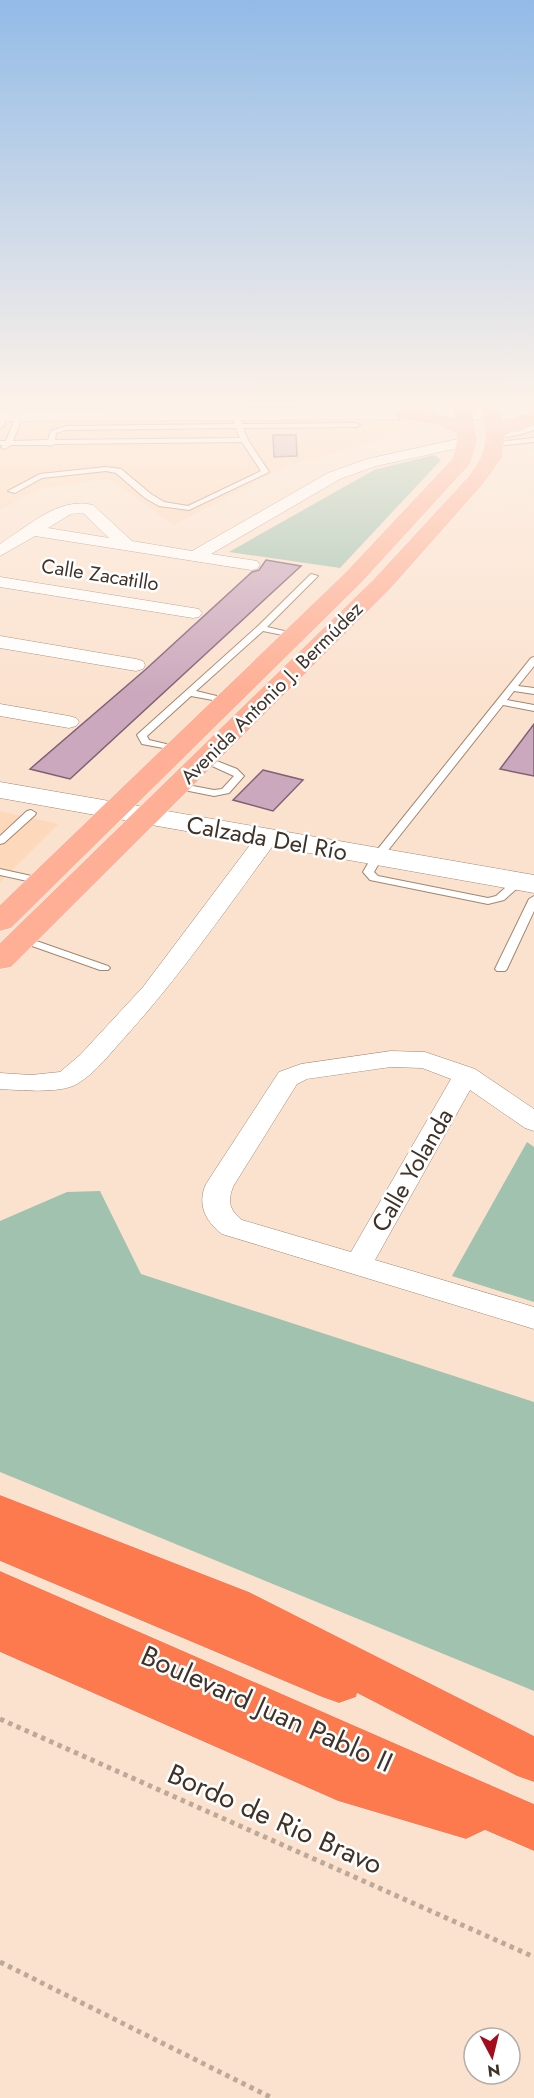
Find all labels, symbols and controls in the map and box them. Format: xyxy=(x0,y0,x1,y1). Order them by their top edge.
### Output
street label: Calle Zacatillo xyxy=(39,551,161,599)
street label: Avenida Antonio J. Bermúdez xyxy=(174,595,370,791)
street label: Calzada Del Río xyxy=(184,807,350,869)
street label: Calle Yolanda xyxy=(362,1102,462,1238)
street label: Boulevard Juan Pablo II xyxy=(135,1635,399,1783)
street label: Bordo de Rio Bravo xyxy=(161,1753,389,1885)
north arrow xyxy=(462,2026,522,2086)
text: N xyxy=(486,2058,501,2083)

